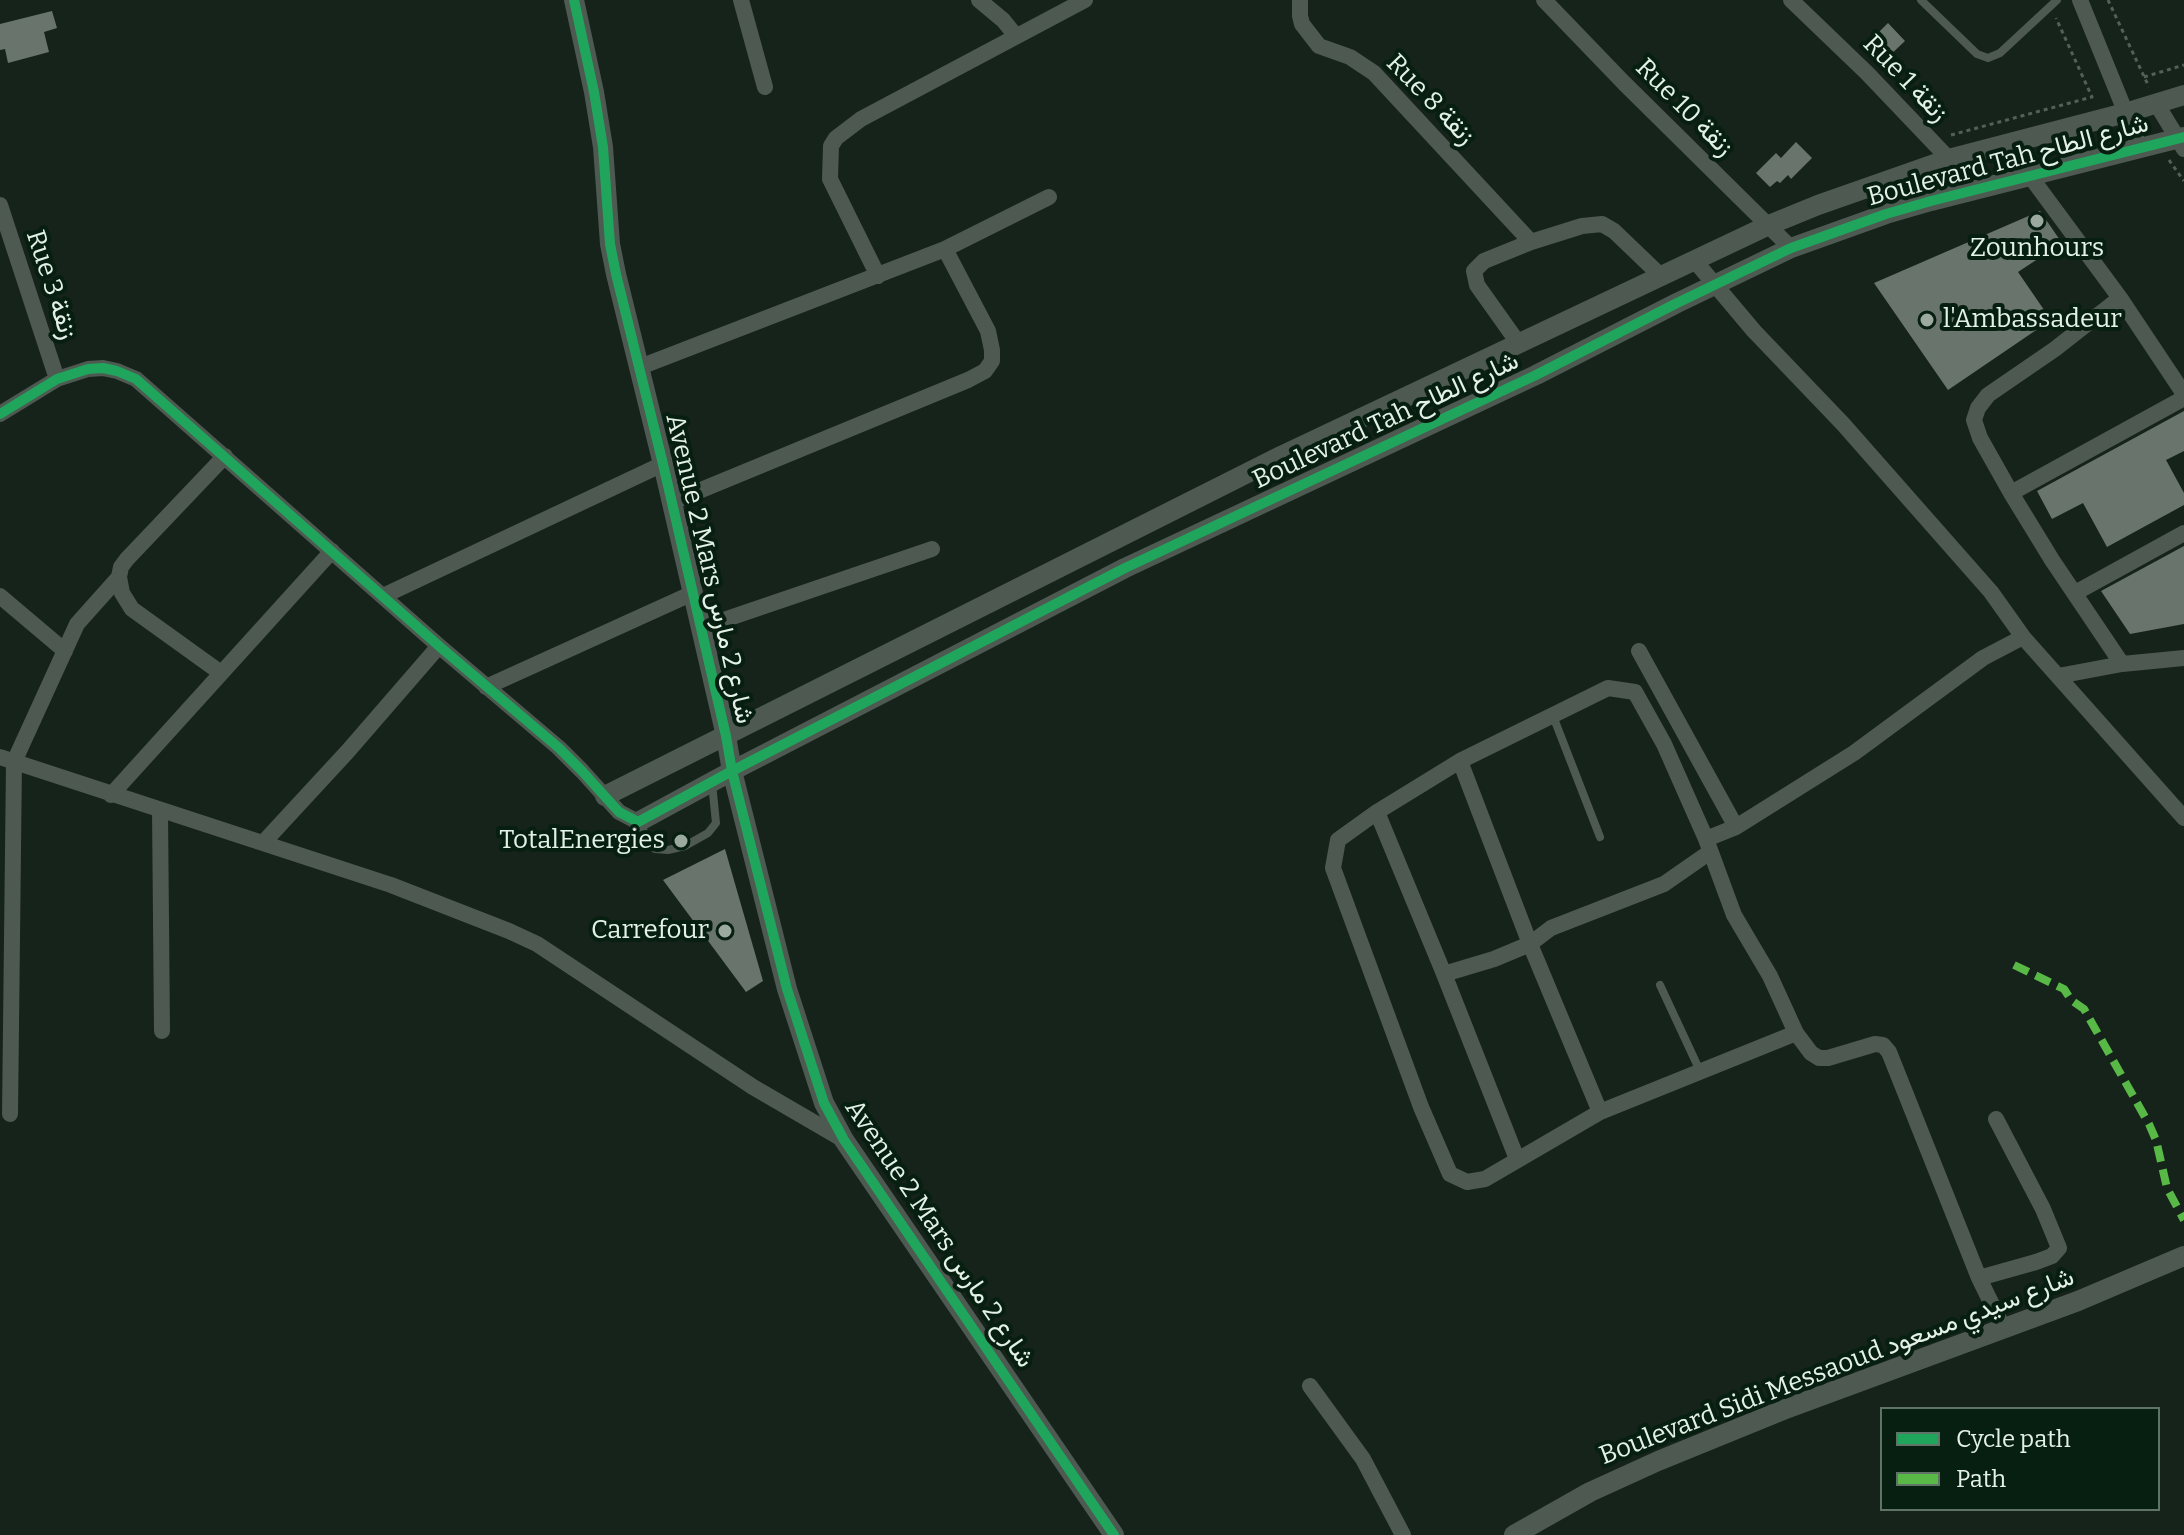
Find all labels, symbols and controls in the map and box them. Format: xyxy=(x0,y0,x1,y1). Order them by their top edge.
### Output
street label: Rue 1 زنقة xyxy=(1856,29,1954,129)
street label: Rue 8 زنقة xyxy=(1379,48,1481,152)
street label: Rue 10 زنقة xyxy=(1629,53,1739,163)
street label: Boulevard Tah شارع الطاح xyxy=(1864,108,2152,214)
marker: Zounhours xyxy=(2028,212,2046,230)
street label: Rue 3 زنقة xyxy=(19,226,83,344)
place label: Zounhours xyxy=(1970,233,2104,265)
place label: l'Ambassadeur xyxy=(1943,304,2122,336)
marker: l'Ambassadeur xyxy=(1918,311,1936,329)
street label: Boulevard Tah شارع الطاح xyxy=(1248,346,1524,496)
street label: Avenue 2 Mars شارع 2 مارس xyxy=(658,411,760,727)
place label: TotalEnergies xyxy=(499,825,665,857)
marker: TotalEnergies xyxy=(672,832,690,850)
place label: Carrefour xyxy=(591,915,709,947)
marker: Carrefour xyxy=(716,922,734,940)
street label: Avenue 2 Mars شارع 2 مارس xyxy=(837,1094,1041,1374)
street label: Boulevard Sidi Messaoud شارع سيدي مسعود xyxy=(1595,1262,2079,1472)
legend xyxy=(1880,1407,2160,1511)
text: Cycle path xyxy=(1956,1425,2071,1453)
text: Path xyxy=(1956,1465,2006,1493)

